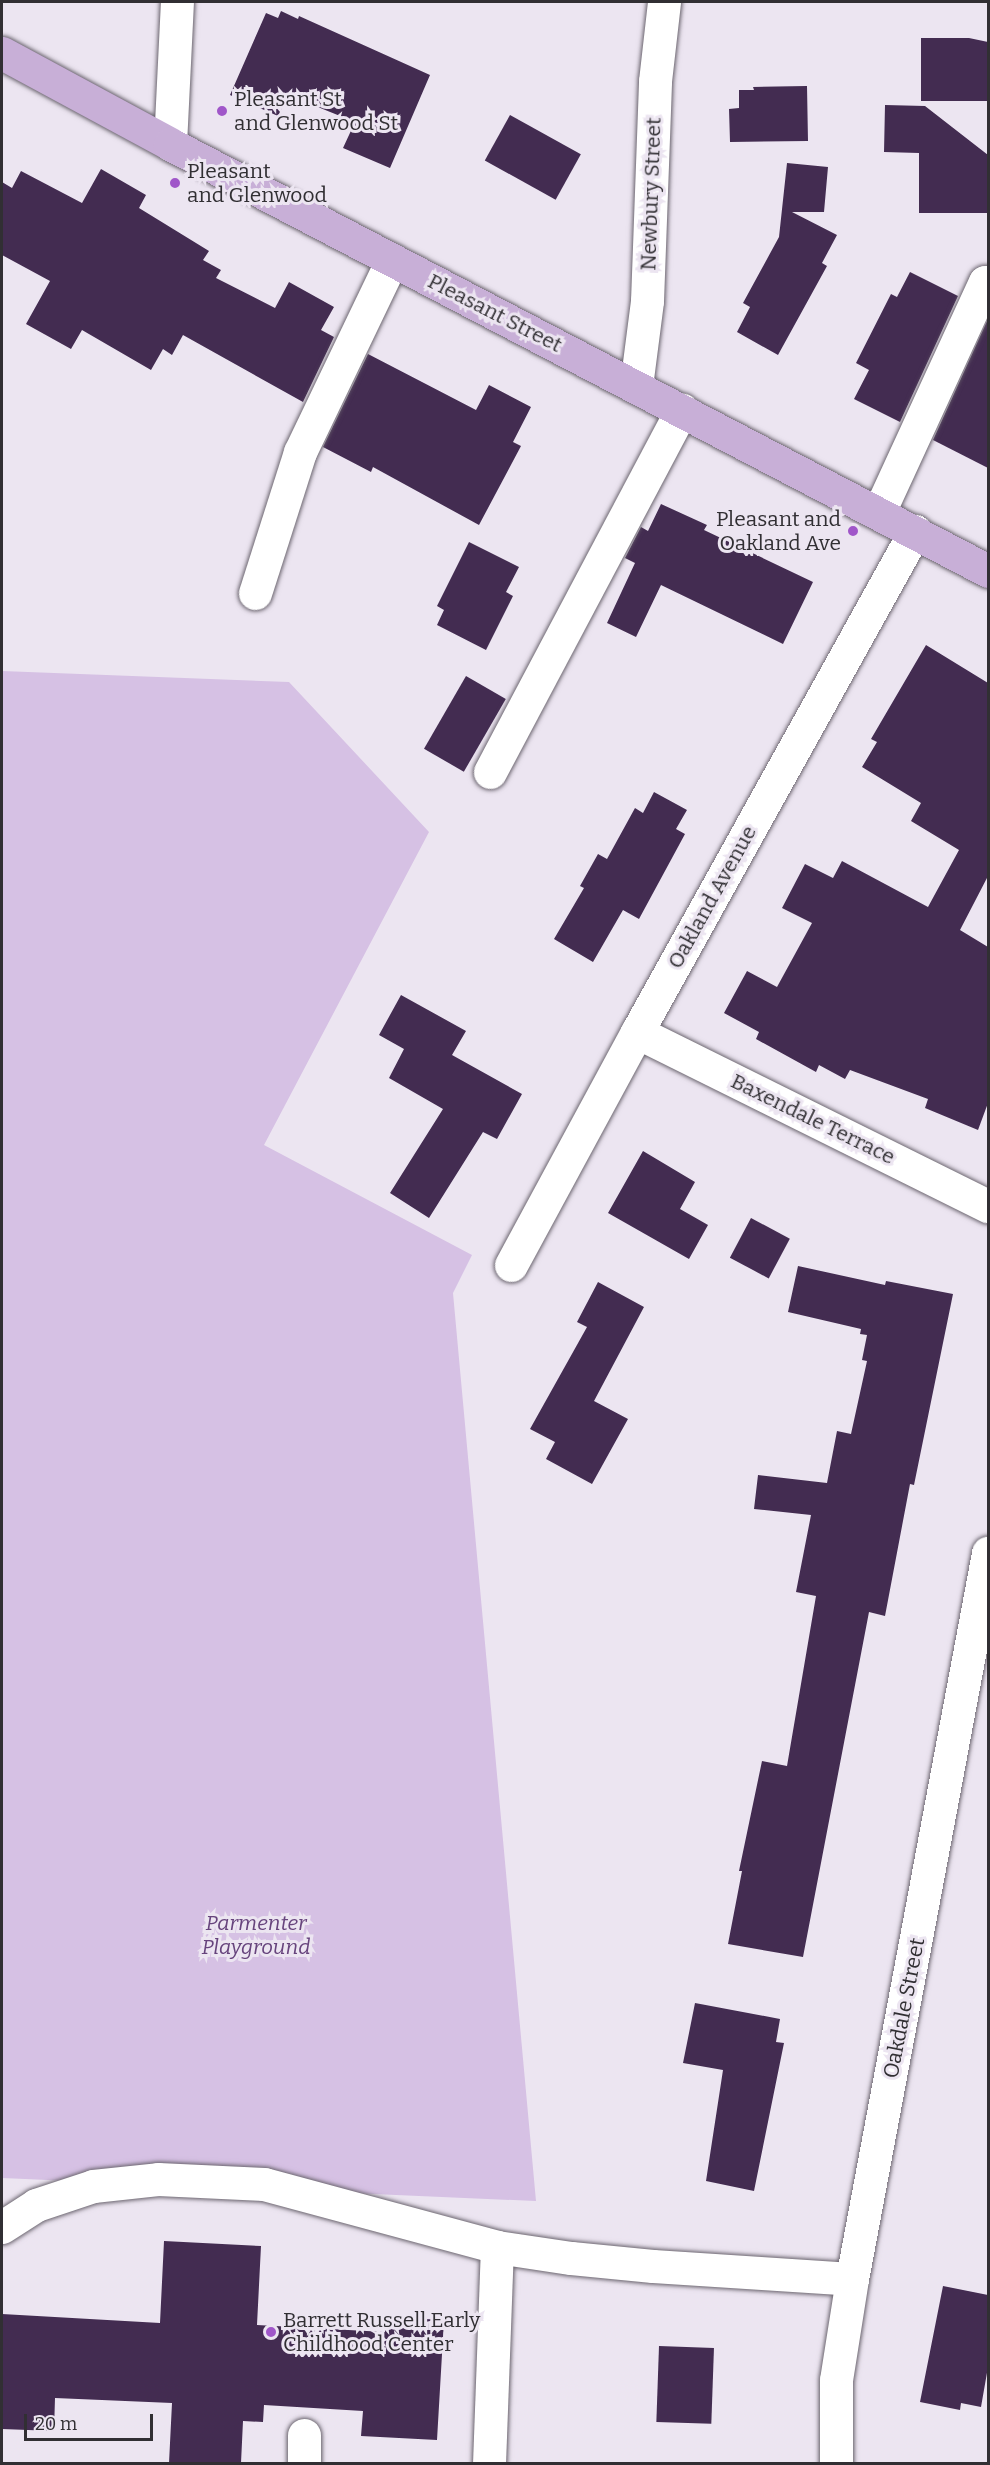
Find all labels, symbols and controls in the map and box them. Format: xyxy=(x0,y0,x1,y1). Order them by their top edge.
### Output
place label: Pleasant St and Glenwood St xyxy=(234,86,398,136)
marker: Pleasant St and Glenwood St xyxy=(215,104,229,118)
street label: Newbury Street xyxy=(636,117,666,271)
place label: Pleasant and Glenwood xyxy=(187,158,327,208)
marker: Pleasant and Glenwood xyxy=(168,176,182,190)
street label: Pleasant Street xyxy=(424,268,566,358)
place label: Pleasant and Oakland Ave xyxy=(716,506,841,556)
marker: Pleasant and Oakland Ave xyxy=(846,524,860,538)
street label: Oakland Avenue xyxy=(662,821,762,973)
street label: Baxendale Terrace xyxy=(727,1068,899,1170)
park label: Parmenter Playground xyxy=(201,1910,311,1960)
street label: Oakdale Street xyxy=(878,1936,930,2080)
place label: Barrett Russell Early Childhood Center xyxy=(283,2307,480,2357)
marker: Barrett Russell Early Childhood Center xyxy=(264,2325,278,2339)
scale bar xyxy=(27,2402,156,2440)
text: 20 m xyxy=(35,2413,77,2435)

